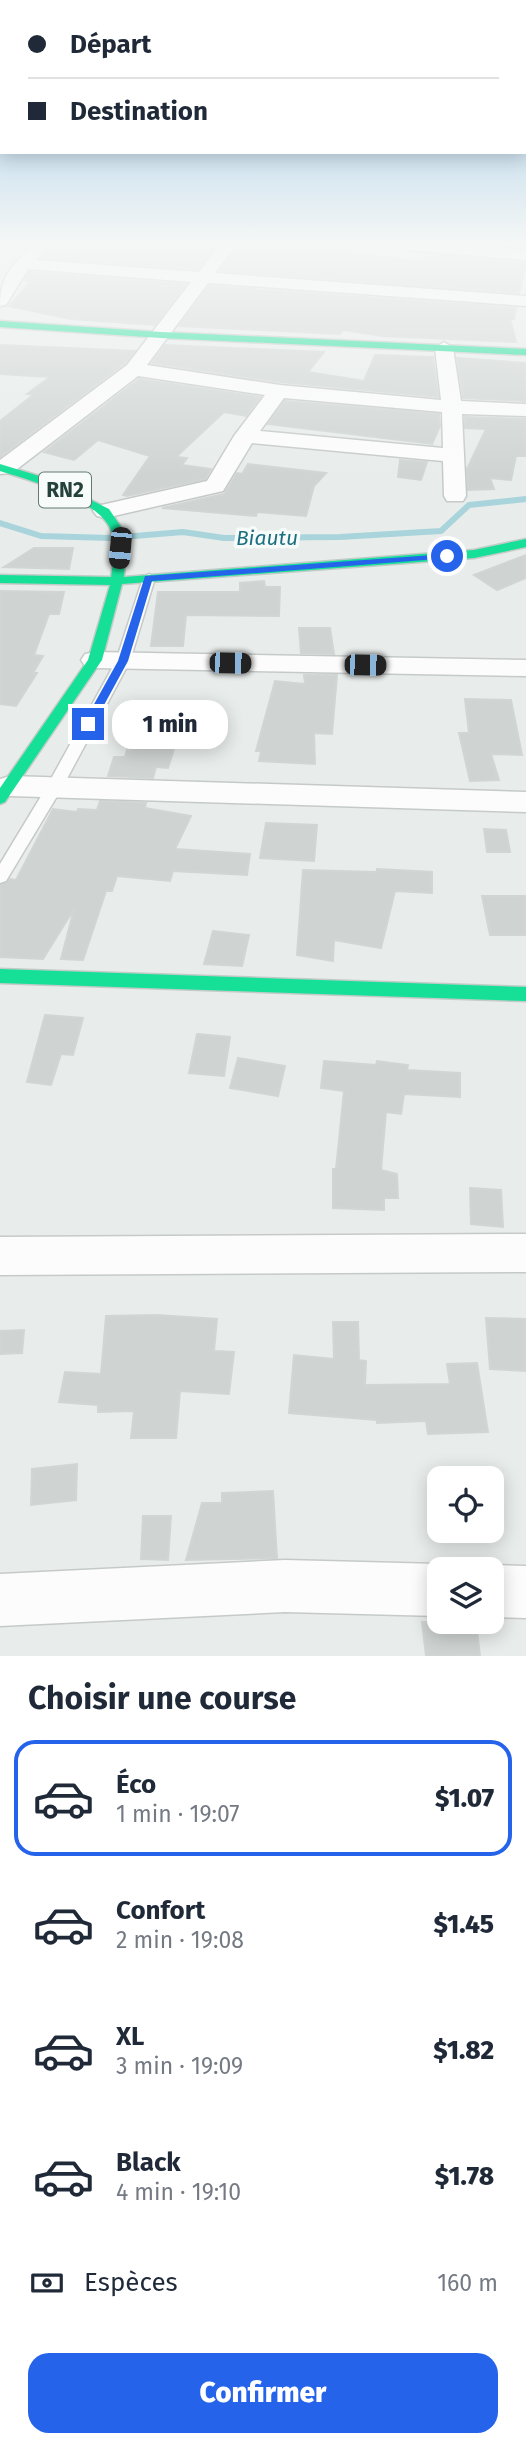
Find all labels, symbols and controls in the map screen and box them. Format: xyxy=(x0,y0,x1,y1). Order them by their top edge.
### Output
text: Départ xyxy=(70,29,151,60)
text: Destination xyxy=(70,96,208,127)
road number: RN2 xyxy=(39,472,91,508)
water label: Biautu xyxy=(236,525,298,551)
car xyxy=(108,526,133,570)
route start xyxy=(431,540,463,572)
car xyxy=(209,652,252,674)
car xyxy=(344,654,387,676)
callout: 1 min xyxy=(112,700,228,748)
route end xyxy=(72,708,104,740)
text: 1 min xyxy=(142,710,198,738)
map controls xyxy=(427,1466,504,1634)
button: locate xyxy=(427,1466,504,1543)
button: layers xyxy=(427,1557,504,1634)
text: Choisir une course xyxy=(28,1679,296,1717)
icon: car xyxy=(32,1767,95,1830)
text: Éco xyxy=(116,1769,156,1800)
text: $1.07 xyxy=(435,1783,494,1814)
text: 1 min · 19:07 xyxy=(116,1800,240,1828)
icon: car xyxy=(32,1893,95,1956)
text: Confort xyxy=(116,1895,205,1926)
text: $1.45 xyxy=(434,1909,494,1940)
text: 2 min · 19:08 xyxy=(116,1926,244,1954)
icon: car xyxy=(32,2019,95,2082)
text: XL xyxy=(116,2021,144,2052)
text: $1.82 xyxy=(433,2035,494,2066)
text: 3 min · 19:09 xyxy=(116,2052,243,2080)
icon: car xyxy=(32,2145,95,2208)
text: Black xyxy=(116,2147,181,2178)
text: $1.78 xyxy=(435,2161,494,2192)
text: 4 min · 19:10 xyxy=(116,2178,241,2206)
icon: cash xyxy=(28,2264,66,2302)
text: Espèces xyxy=(84,2267,178,2298)
text: 160 m xyxy=(437,2269,498,2297)
button: Confirmer xyxy=(28,2353,498,2433)

